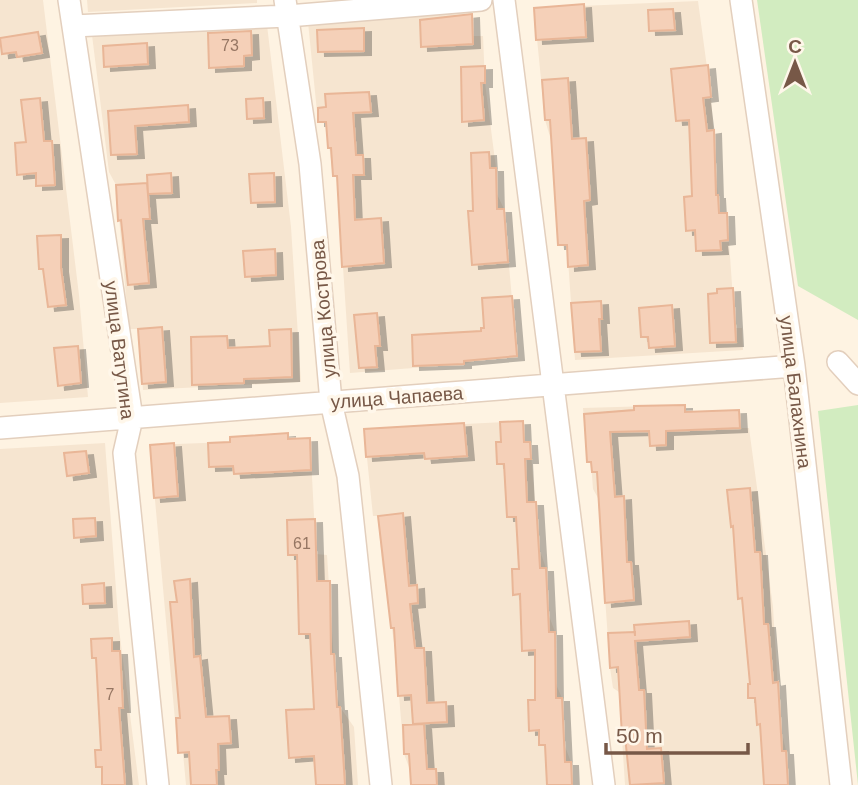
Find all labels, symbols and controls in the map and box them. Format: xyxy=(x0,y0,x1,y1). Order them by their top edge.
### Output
north arrow xyxy=(760,28,830,98)
text: С xyxy=(788,36,802,57)
house number: 73 xyxy=(221,37,239,54)
street label: улица Кострова xyxy=(307,238,340,379)
street label: улица Ватутина xyxy=(101,280,138,421)
street label: улица Балахнина xyxy=(776,314,815,470)
street label: улица Чапаева xyxy=(330,382,464,413)
house number: 61 xyxy=(293,535,311,552)
house number: 7 xyxy=(106,686,115,703)
scale bar xyxy=(606,712,748,756)
text: 50 m xyxy=(616,724,663,747)

